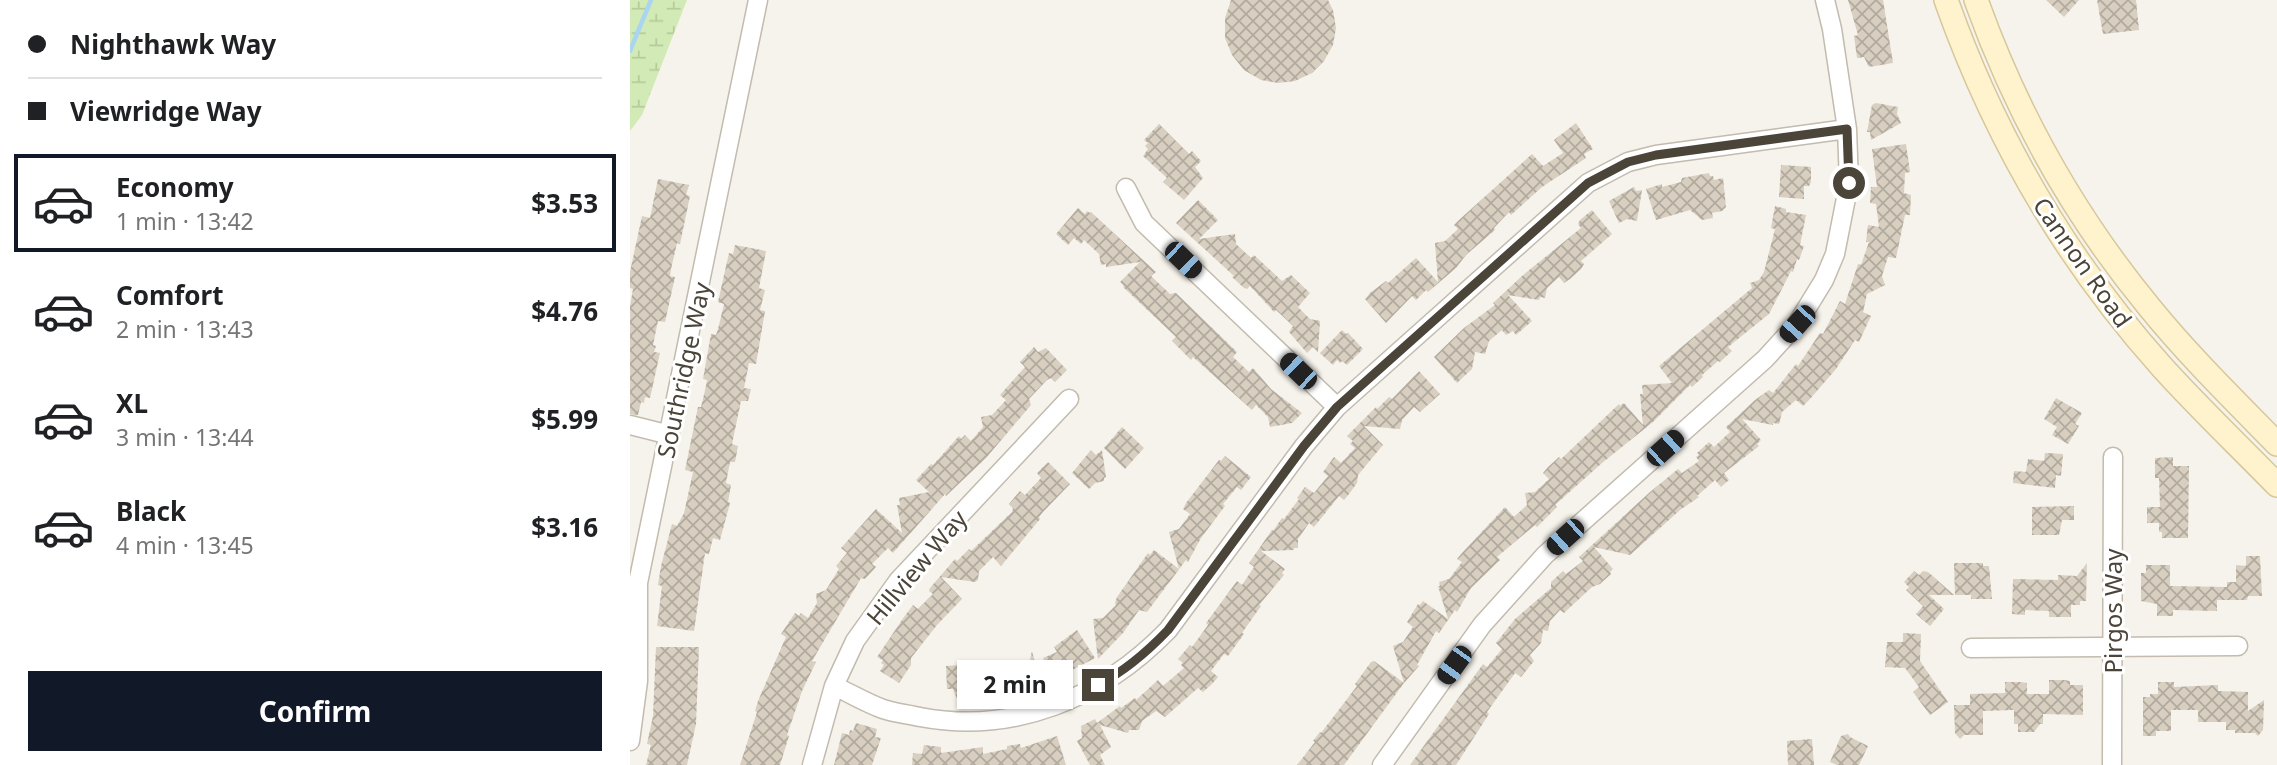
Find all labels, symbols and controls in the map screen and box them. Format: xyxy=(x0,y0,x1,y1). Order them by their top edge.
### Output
text: Nighthawk Way xyxy=(70,26,276,62)
text: Viewridge Way xyxy=(70,93,262,129)
route start xyxy=(1833,167,1865,199)
text: Economy xyxy=(116,169,234,205)
icon: car xyxy=(32,172,95,235)
text: $3.53 xyxy=(531,185,598,221)
street label: Cannon Road xyxy=(2026,190,2140,334)
text: 1 min · 13:42 xyxy=(116,205,254,237)
car xyxy=(1161,238,1206,282)
text: Comfort xyxy=(116,277,224,313)
street label: Southridge Way xyxy=(648,278,718,461)
icon: car xyxy=(32,280,95,343)
text: $4.76 xyxy=(531,293,598,329)
car xyxy=(1776,301,1819,347)
text: 2 min · 13:43 xyxy=(116,313,254,345)
car xyxy=(1276,349,1321,393)
text: XL xyxy=(116,385,148,421)
icon: car xyxy=(32,388,95,451)
text: $5.99 xyxy=(531,401,598,437)
text: 3 min · 13:44 xyxy=(116,421,254,453)
car xyxy=(1643,426,1688,470)
text: Black xyxy=(116,493,186,529)
icon: car xyxy=(32,496,95,559)
street label: Hillview Way xyxy=(858,502,974,631)
text: $3.16 xyxy=(531,509,598,545)
car xyxy=(1543,515,1588,559)
text: 4 min · 13:45 xyxy=(116,529,254,561)
street label: Pirgos Way xyxy=(2096,548,2129,673)
car xyxy=(1434,642,1475,688)
callout: 2 min xyxy=(958,660,1074,710)
text: 2 min xyxy=(983,668,1047,700)
route end xyxy=(1082,669,1114,701)
button: Confirm xyxy=(28,671,602,751)

